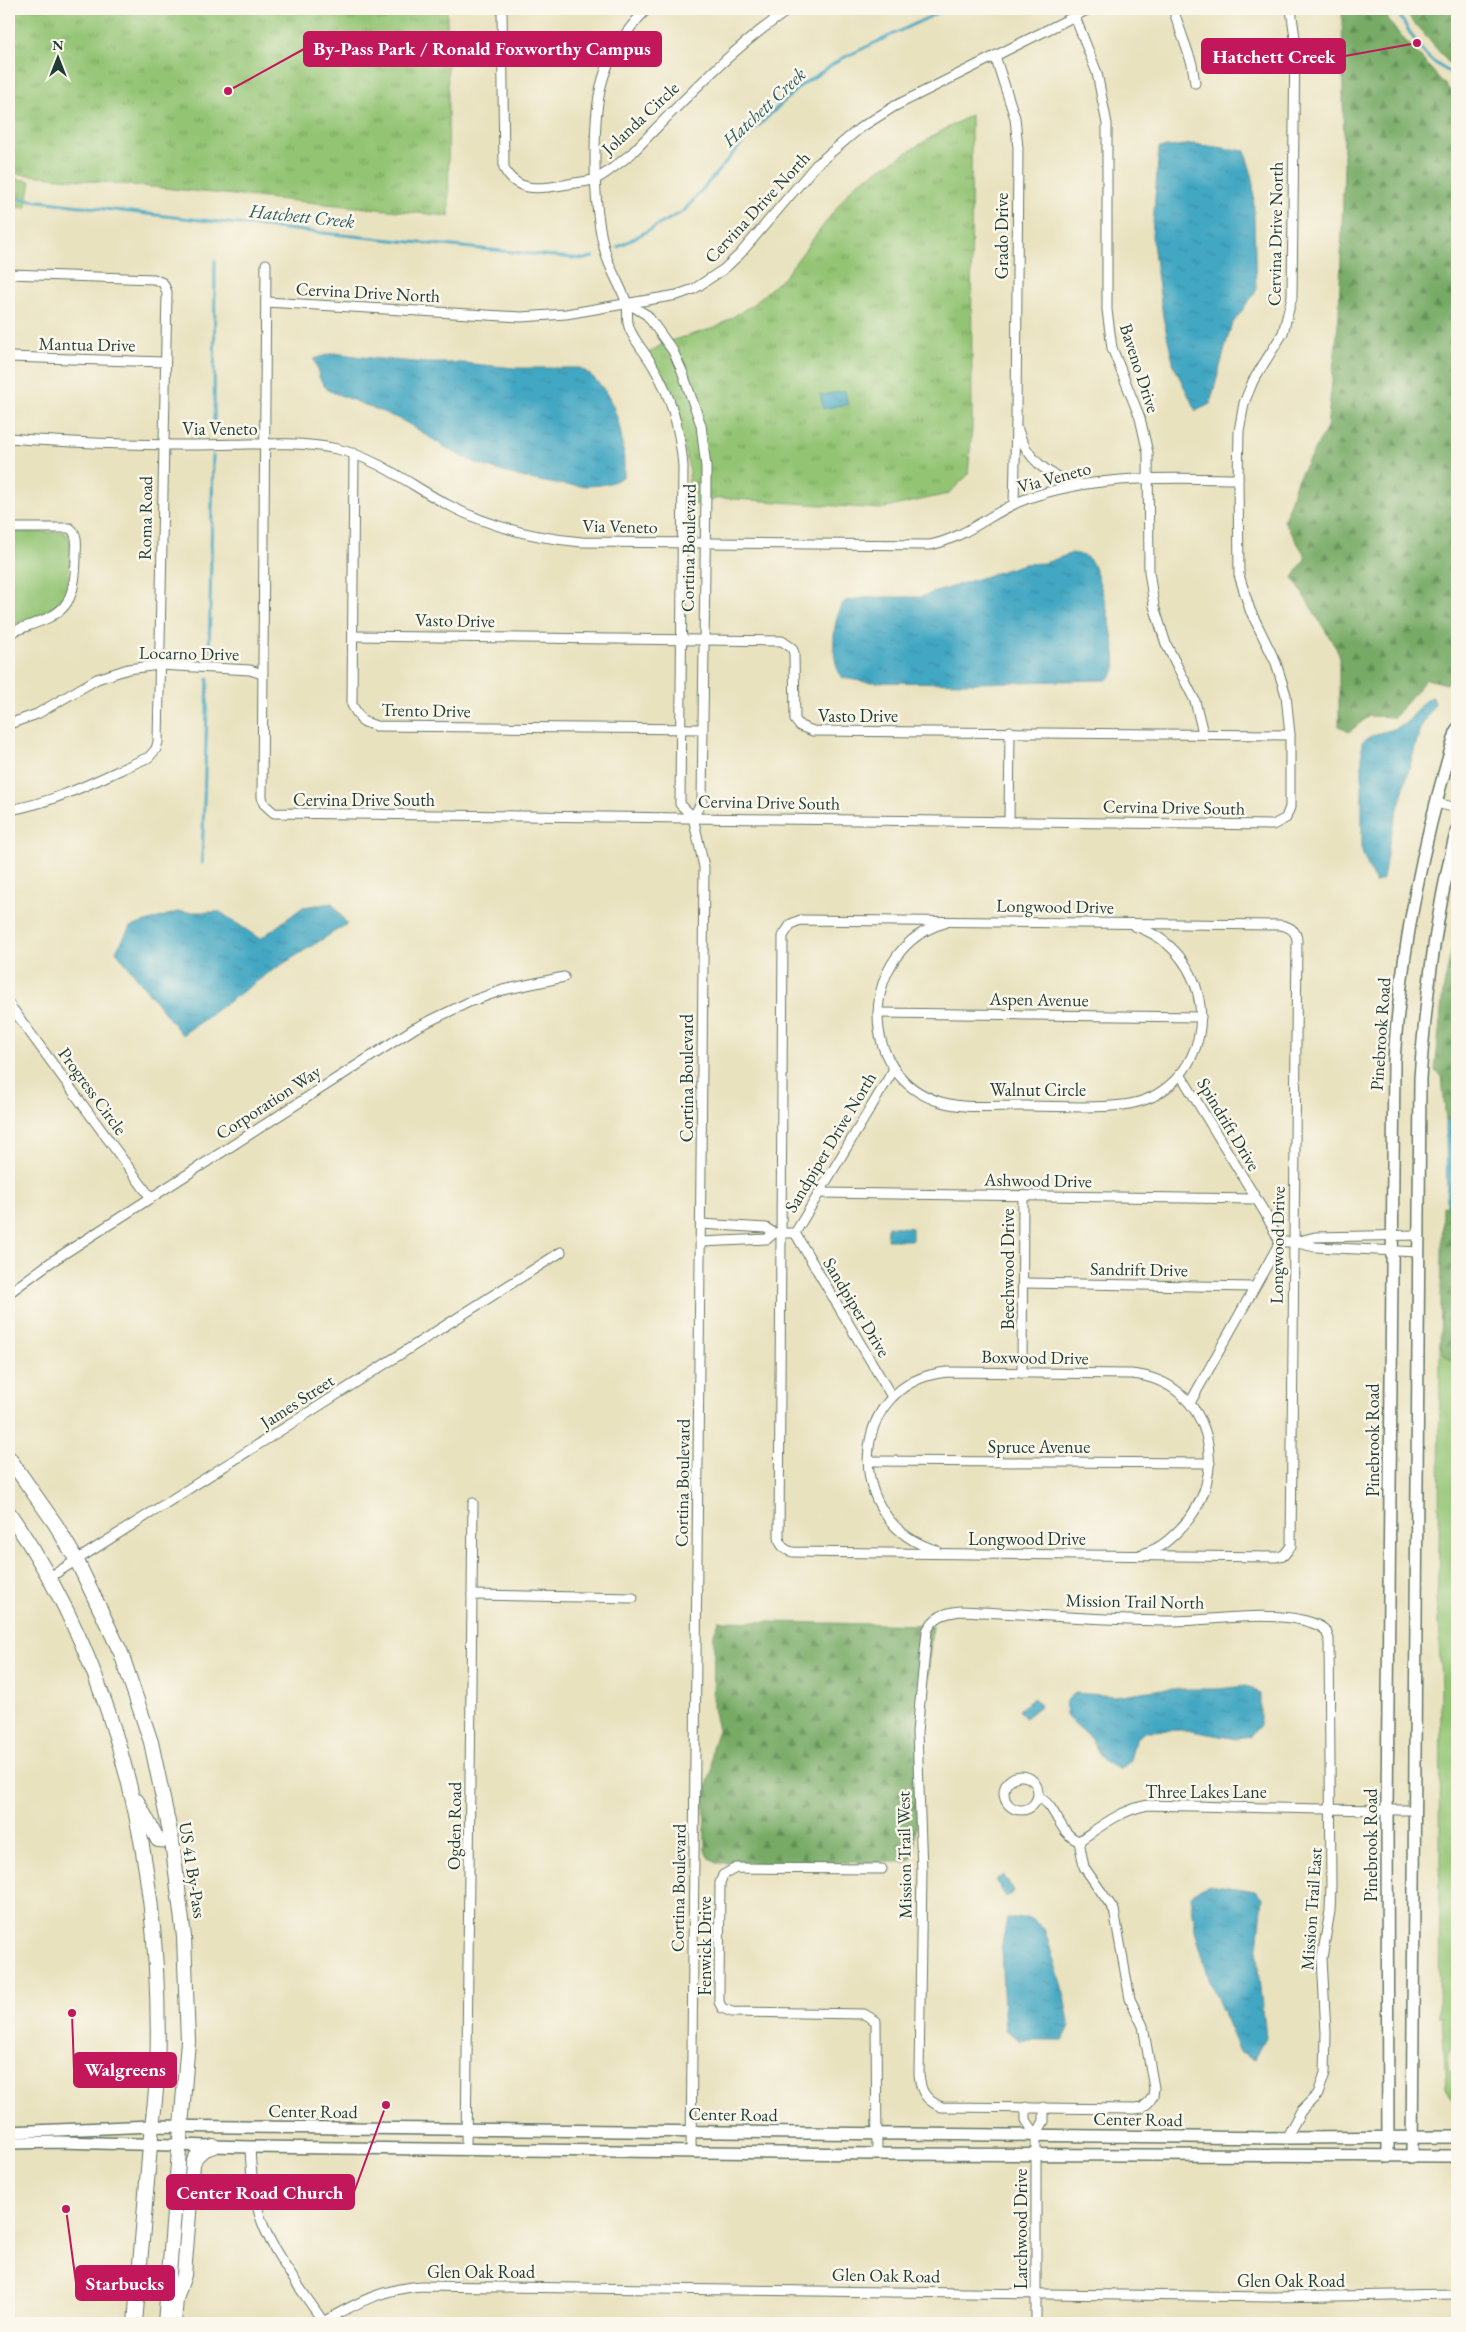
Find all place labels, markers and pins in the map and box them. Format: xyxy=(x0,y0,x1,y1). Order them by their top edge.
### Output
callout: By-Pass Park / Ronald Foxworthy Campus xyxy=(304,32,661,66)
callout: Hatchett Creek xyxy=(1202,39,1345,73)
callout: Walgreens xyxy=(74,2053,176,2087)
callout: Center Road Church xyxy=(167,2175,354,2209)
callout: Starbucks xyxy=(76,2266,174,2300)

